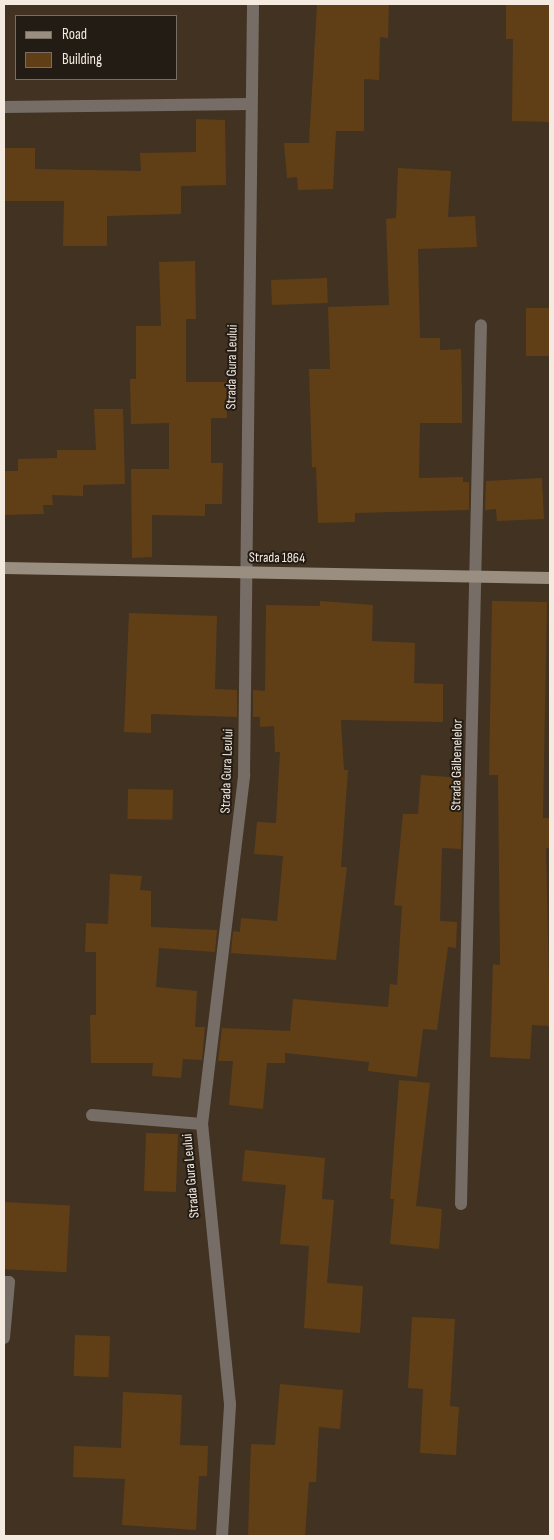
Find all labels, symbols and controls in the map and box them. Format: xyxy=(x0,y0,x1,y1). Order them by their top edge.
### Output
legend xyxy=(15,15,178,80)
text: Road xyxy=(62,25,87,44)
text: Building xyxy=(62,50,102,69)
street label: Strada Gura Leului xyxy=(223,324,241,410)
street label: Strada 1864 xyxy=(249,549,305,567)
street label: Strada Gălbenelelor xyxy=(448,719,466,811)
street label: Strada Gura Leului xyxy=(217,728,237,814)
street label: Strada Gura Leului xyxy=(179,1133,203,1219)

